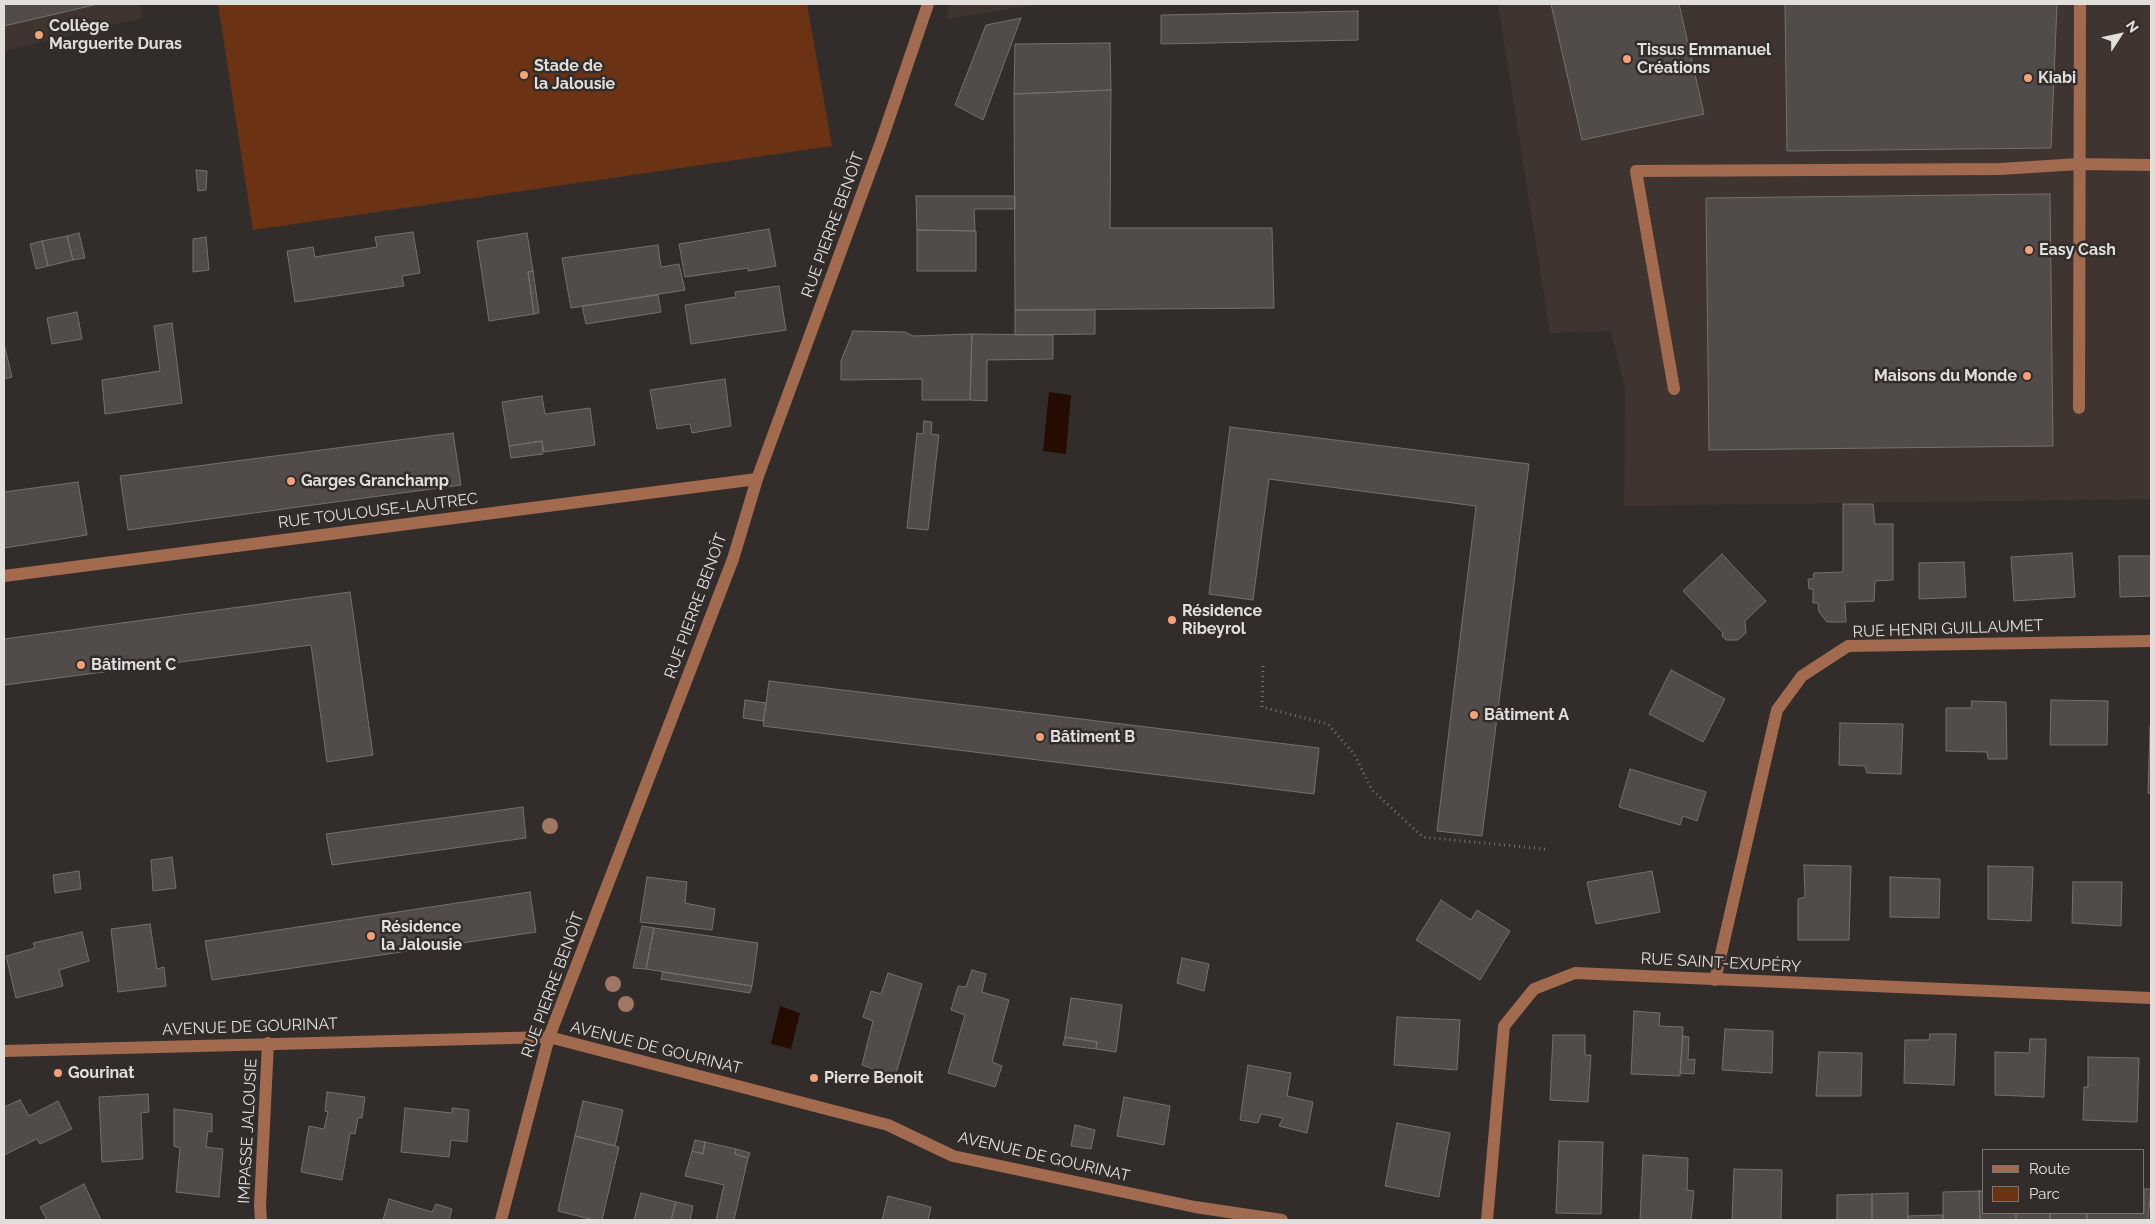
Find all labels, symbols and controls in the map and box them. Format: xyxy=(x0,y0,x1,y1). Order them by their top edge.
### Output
north arrow xyxy=(2095,10,2145,60)
place label: Collège Marguerite Duras xyxy=(49,16,182,54)
text: N xyxy=(2123,17,2142,35)
marker: Collège Marguerite Duras xyxy=(33,29,45,41)
place label: Tissus Emmanuel Créations xyxy=(1637,40,1771,78)
marker: Tissus Emmanuel Créations xyxy=(1621,53,1633,65)
place label: Stade de la Jalousie xyxy=(534,56,615,94)
place label: Kiabi xyxy=(2038,68,2076,88)
marker: Stade de la Jalousie xyxy=(518,69,530,81)
marker: Kiabi xyxy=(2022,72,2034,84)
street label: RUE PIERRE BENOÎT xyxy=(798,150,868,300)
place label: Easy Cash xyxy=(2039,240,2116,260)
marker: Easy Cash xyxy=(2023,244,2035,256)
place label: Maisons du Monde xyxy=(1874,366,2017,386)
marker: Maisons du Monde xyxy=(2021,370,2033,382)
place label: Garges Granchamp xyxy=(301,471,449,491)
marker: Garges Granchamp xyxy=(285,475,297,487)
street label: RUE TOULOUSE-LAUTREC xyxy=(277,489,479,533)
street label: RUE PIERRE BENOÎT xyxy=(661,531,731,681)
place label: Résidence Ribeyrol xyxy=(1182,601,1262,639)
marker: Résidence Ribeyrol xyxy=(1166,614,1178,626)
street label: RUE HENRI GUILLAUMET xyxy=(1852,616,2044,642)
place label: Bâtiment C xyxy=(91,655,176,675)
marker: Bâtiment C xyxy=(75,659,87,671)
place label: Bâtiment A xyxy=(1484,705,1569,725)
marker: Bâtiment A xyxy=(1468,709,1480,721)
place label: Bâtiment B xyxy=(1050,727,1135,747)
marker: Bâtiment B xyxy=(1034,731,1046,743)
street label: RUE PIERRE BENOÎT xyxy=(518,910,588,1060)
place label: Résidence la Jalousie xyxy=(381,917,462,955)
marker: Résidence la Jalousie xyxy=(365,930,377,942)
street label: RUE SAINT-EXUPÉRY xyxy=(1640,949,1802,977)
street label: AVENUE DE GOURINAT xyxy=(162,1014,338,1040)
street label: AVENUE DE GOURINAT xyxy=(568,1017,744,1079)
street label: IMPASSE JALOUSIE xyxy=(235,1058,261,1204)
place label: Gourinat xyxy=(68,1063,134,1083)
marker: Gourinat xyxy=(52,1067,64,1079)
place label: Pierre Benoit xyxy=(824,1068,923,1088)
marker: Pierre Benoit xyxy=(808,1072,820,1084)
street label: AVENUE DE GOURINAT xyxy=(956,1128,1132,1186)
legend xyxy=(1982,1149,2145,1214)
text: Route xyxy=(2029,1160,2070,1178)
text: Parc xyxy=(2029,1185,2060,1203)

